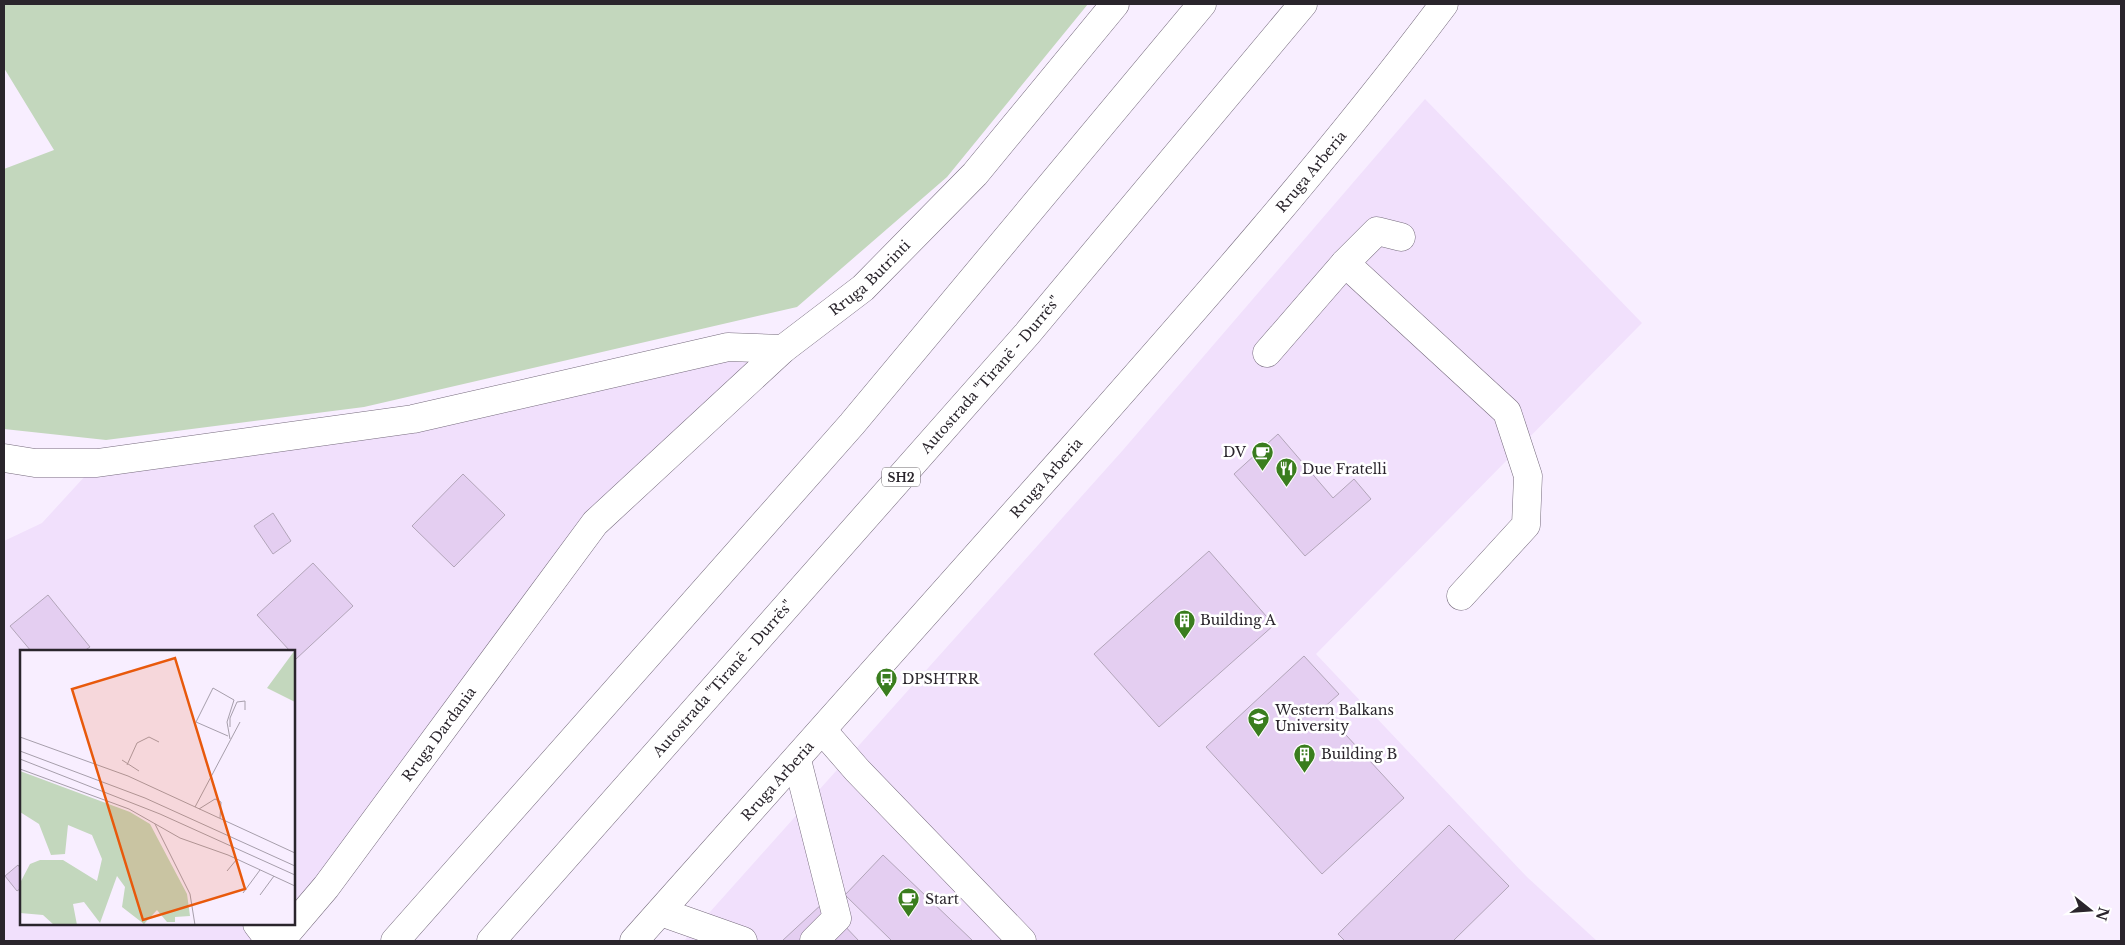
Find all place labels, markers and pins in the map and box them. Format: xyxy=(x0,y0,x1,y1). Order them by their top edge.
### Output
cafe icon: DV xyxy=(1250,440,1274,471)
place label: DV xyxy=(1223,443,1247,461)
restaurant icon: Due Fratelli xyxy=(1274,457,1298,488)
place label: Due Fratelli xyxy=(1302,460,1387,478)
building icon: Building A xyxy=(1172,608,1196,639)
place label: Building A xyxy=(1200,611,1276,629)
bus stop icon: DPSHTRR xyxy=(874,667,898,698)
place label: DPSHTRR xyxy=(902,670,980,688)
place label: Western Balkans University xyxy=(1274,701,1394,735)
school or university icon: Western Balkans University xyxy=(1247,706,1271,737)
building icon: Building B xyxy=(1293,742,1317,773)
place label: Building B xyxy=(1321,745,1397,763)
cafe icon: Start xyxy=(897,887,921,918)
place label: Start xyxy=(925,890,960,908)

